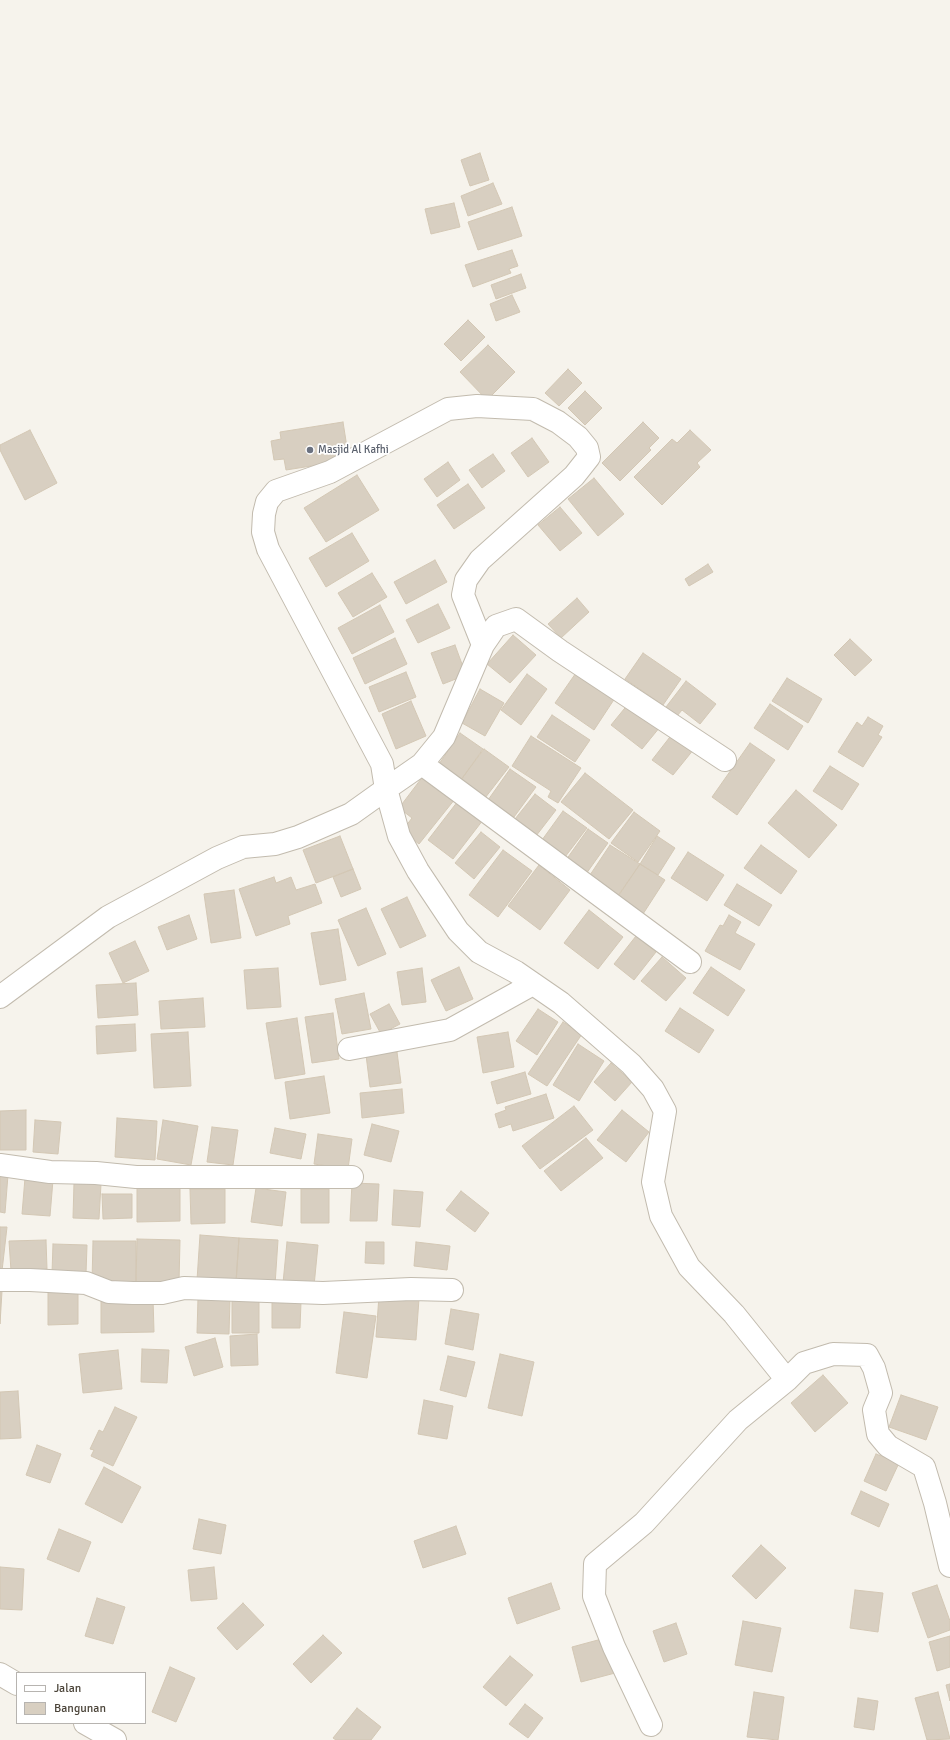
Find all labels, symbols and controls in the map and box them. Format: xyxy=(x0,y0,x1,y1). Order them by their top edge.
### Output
place label: Masjid Al Kafhi xyxy=(318,443,389,457)
marker: Masjid Al Kafhi xyxy=(305,445,315,455)
legend xyxy=(16,1672,146,1724)
text: Jalan xyxy=(54,1681,81,1696)
text: Bangunan xyxy=(54,1701,106,1716)

